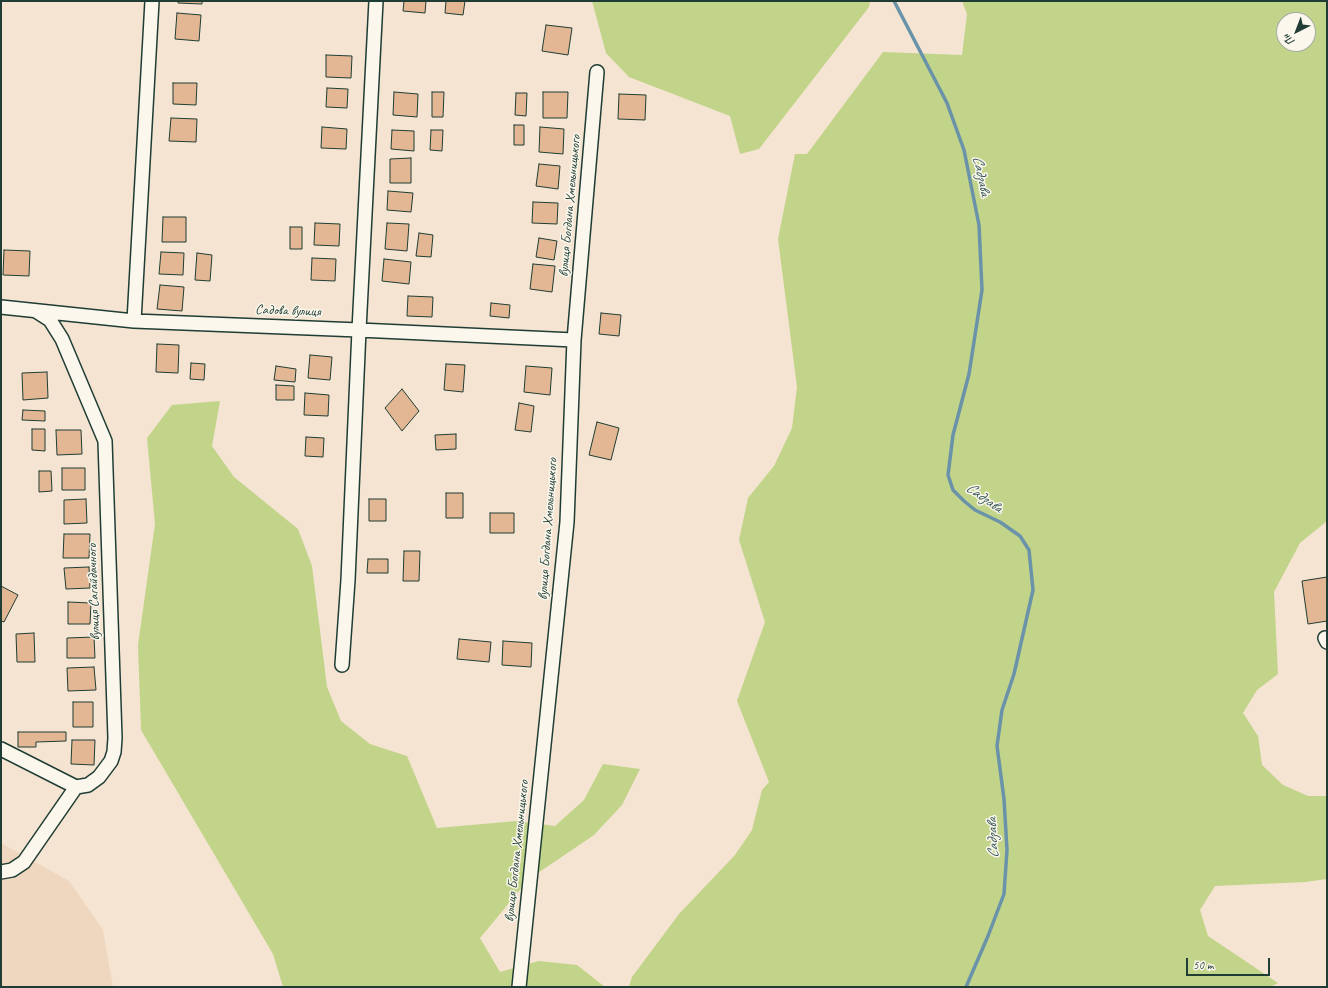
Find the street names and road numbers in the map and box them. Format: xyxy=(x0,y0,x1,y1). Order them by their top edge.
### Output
street label: вулиця Богдана Хмельницького xyxy=(555,134,585,278)
street label: Садова вулиця xyxy=(255,301,321,321)
street label: вулиця Богдана Хмельницького xyxy=(535,457,561,601)
street label: вулиця Сагайдачного xyxy=(84,543,104,641)
street label: вулиця Богдана Хмельницького xyxy=(501,779,533,923)

